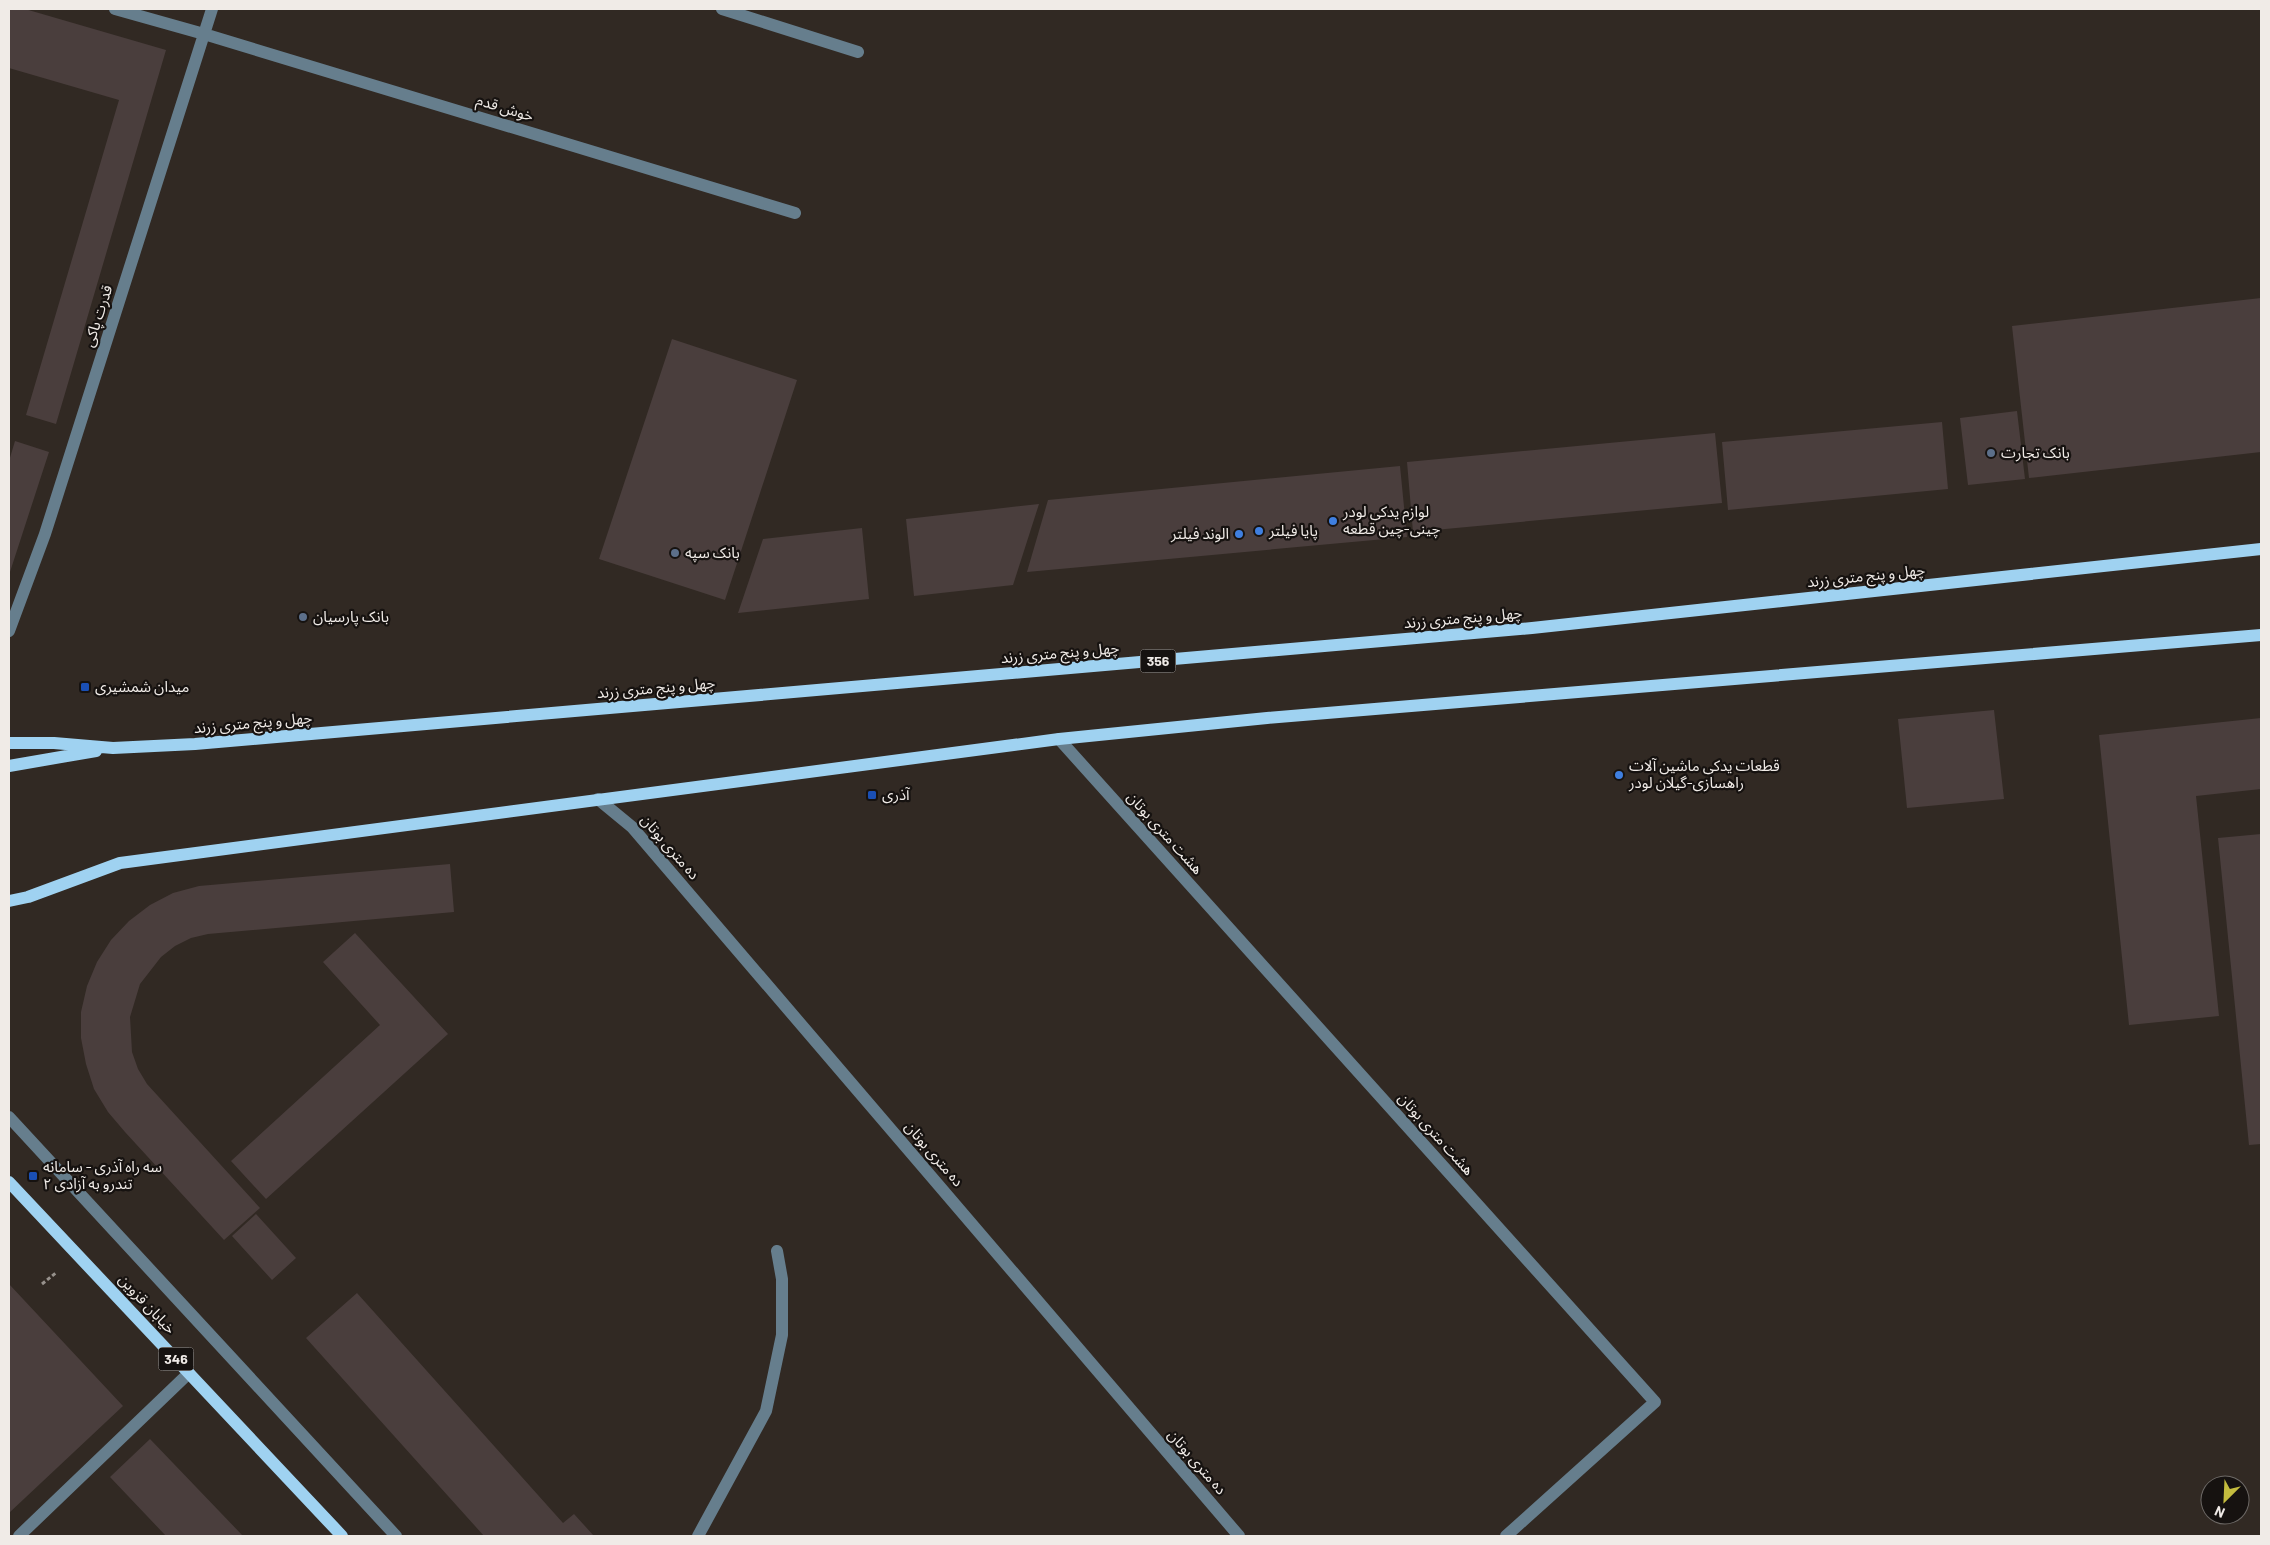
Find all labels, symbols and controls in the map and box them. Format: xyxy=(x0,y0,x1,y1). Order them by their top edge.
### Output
street label: خوش قدم xyxy=(474,90,536,127)
street label: قدرت پاکی xyxy=(79,282,118,350)
place label: بانک تجارت xyxy=(2001,443,2070,462)
marker: بانک تجارت xyxy=(1985,447,1997,459)
place label: لوازم یدکی لودر چینی-چین قطعه xyxy=(1342,502,1441,539)
marker: لوازم یدکی لودر چینی-چین قطعه xyxy=(1327,515,1339,527)
place label: پایا فیلتر xyxy=(1268,521,1318,541)
place label: الوند فیلتر xyxy=(1170,524,1229,543)
marker: پایا فیلتر xyxy=(1253,525,1265,537)
marker: الوند فیلتر xyxy=(1233,528,1245,540)
place label: بانک سپه xyxy=(685,543,740,563)
marker: بانک سپه xyxy=(669,547,681,559)
street label: چهل و پنج متری زرند xyxy=(1806,560,1927,594)
street label: چهل و پنج متری زرند xyxy=(1403,603,1523,635)
place label: بانک پارسیان xyxy=(313,607,389,627)
marker: بانک پارسیان xyxy=(297,611,309,623)
street label: چهل و پنج متری زرند xyxy=(1000,638,1120,670)
road number: 356 xyxy=(1140,649,1176,672)
street label: چهل و پنج متری زرند xyxy=(596,673,716,705)
place label: میدان شمشیری xyxy=(95,677,189,696)
marker: میدان شمشیری xyxy=(79,681,91,693)
street label: چهل و پنج متری زرند xyxy=(193,708,313,740)
place label: قطعات یدکی ماشین آلات راهسازی-گیلان لودر xyxy=(1628,756,1780,792)
marker: قطعات یدکی ماشین آلات راهسازی-گیلان لودر xyxy=(1613,769,1625,781)
place label: آذری xyxy=(882,785,910,804)
street label: هشت متری بوتان xyxy=(1123,787,1207,878)
marker: آذری xyxy=(866,789,878,801)
street label: ده متری بوتان xyxy=(637,810,704,883)
street label: هشت متری بوتان xyxy=(1394,1088,1478,1179)
street label: ده متری بوتان xyxy=(901,1117,968,1190)
place label: سه راه آذری - سامانه ۲ تندرو به آزادی xyxy=(43,1157,162,1193)
marker: سه راه آذری - سامانه ۲ تندرو به آزادی xyxy=(27,1170,39,1182)
street label: خیابان قزوین xyxy=(115,1270,180,1338)
road number: 346 xyxy=(158,1348,194,1370)
street label: ده متری بوتان xyxy=(1164,1425,1231,1498)
north arrow xyxy=(2200,1475,2250,1525)
text: N xyxy=(2212,1503,2227,1522)

